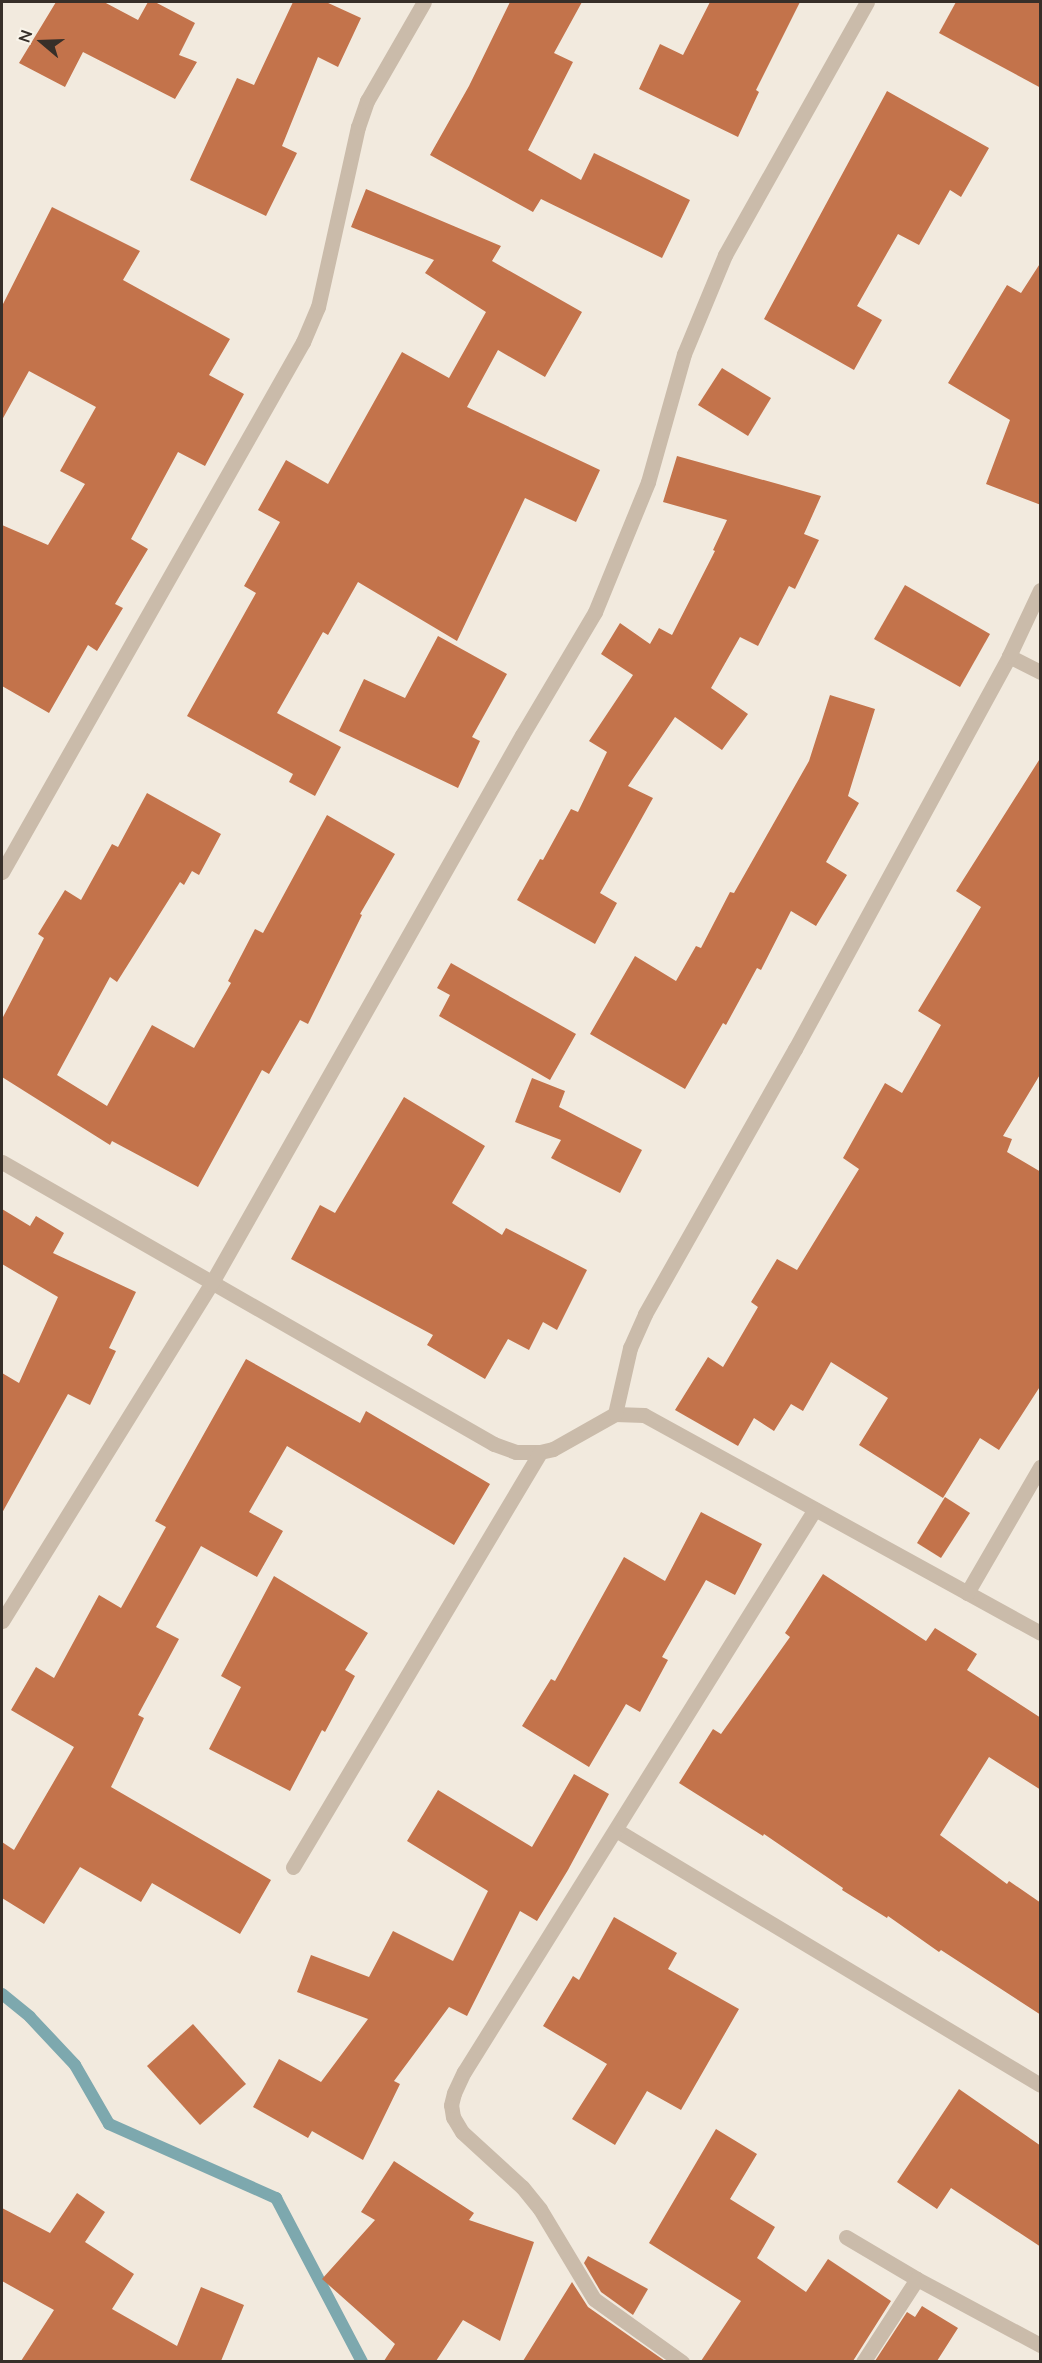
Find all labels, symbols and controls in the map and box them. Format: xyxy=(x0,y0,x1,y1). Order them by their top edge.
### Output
north arrow xyxy=(12,12,72,72)
text: N xyxy=(14,27,36,45)

